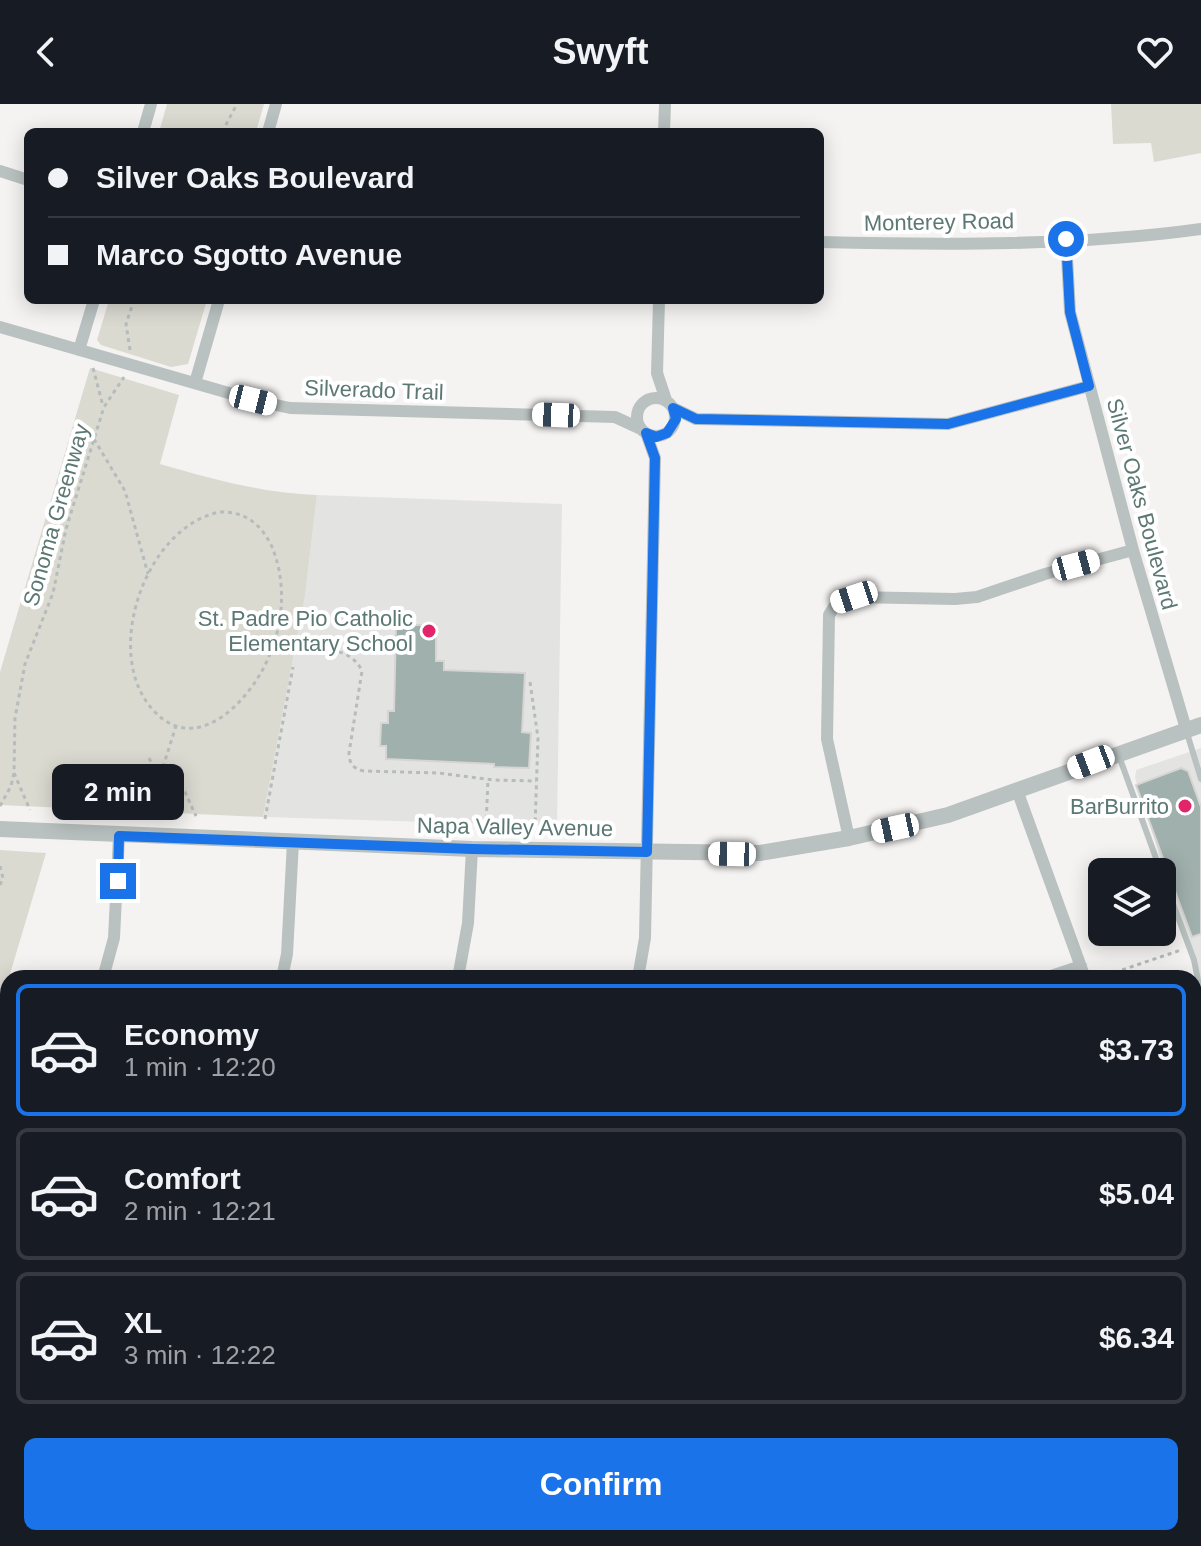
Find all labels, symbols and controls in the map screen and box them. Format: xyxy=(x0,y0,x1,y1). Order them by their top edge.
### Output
icon: back xyxy=(24,30,68,74)
icon: heart xyxy=(1133,30,1177,74)
text: Swyft xyxy=(552,31,649,72)
text: Silver Oaks Boulevard xyxy=(96,161,415,194)
street label: Monterey Road xyxy=(864,208,1014,236)
route start xyxy=(1048,221,1084,257)
text: Marco Sgotto Avenue xyxy=(96,238,402,271)
street label: Silverado Trail xyxy=(304,375,444,405)
car xyxy=(227,383,279,417)
street label: Silver Oaks Boulevard xyxy=(1102,396,1182,612)
car xyxy=(532,402,580,428)
street label: Sonoma Greenway xyxy=(18,421,94,609)
car xyxy=(1050,547,1102,583)
car xyxy=(827,578,881,616)
place label: St. Padre Pio Catholic Elementary School xyxy=(198,606,413,656)
marker: St. Padre Pio Catholic Elementary School xyxy=(420,622,438,640)
car xyxy=(1064,742,1118,782)
callout: 2 min xyxy=(52,765,184,821)
text: 2 min xyxy=(84,777,152,807)
place label: BarBurrito xyxy=(1070,794,1169,819)
marker: BarBurrito xyxy=(1176,797,1194,815)
car xyxy=(869,811,921,845)
street label: Napa Valley Avenue xyxy=(417,813,613,841)
car xyxy=(708,842,756,866)
map controls xyxy=(1088,858,1176,946)
button: layers xyxy=(1088,858,1176,946)
route end xyxy=(100,863,136,899)
icon: car xyxy=(28,1014,100,1086)
text: Economy xyxy=(124,1018,259,1051)
text: $3.73 xyxy=(1099,1033,1174,1066)
text: 1 min · 12:20 xyxy=(124,1052,276,1082)
icon: car xyxy=(28,1158,100,1230)
text: Comfort xyxy=(124,1162,241,1195)
text: $5.04 xyxy=(1099,1177,1174,1210)
text: 2 min · 12:21 xyxy=(124,1196,276,1226)
icon: car xyxy=(28,1302,100,1374)
text: XL xyxy=(124,1306,162,1339)
text: $6.34 xyxy=(1099,1321,1174,1354)
text: 3 min · 12:22 xyxy=(124,1340,276,1370)
button: Confirm xyxy=(24,1438,1178,1530)

